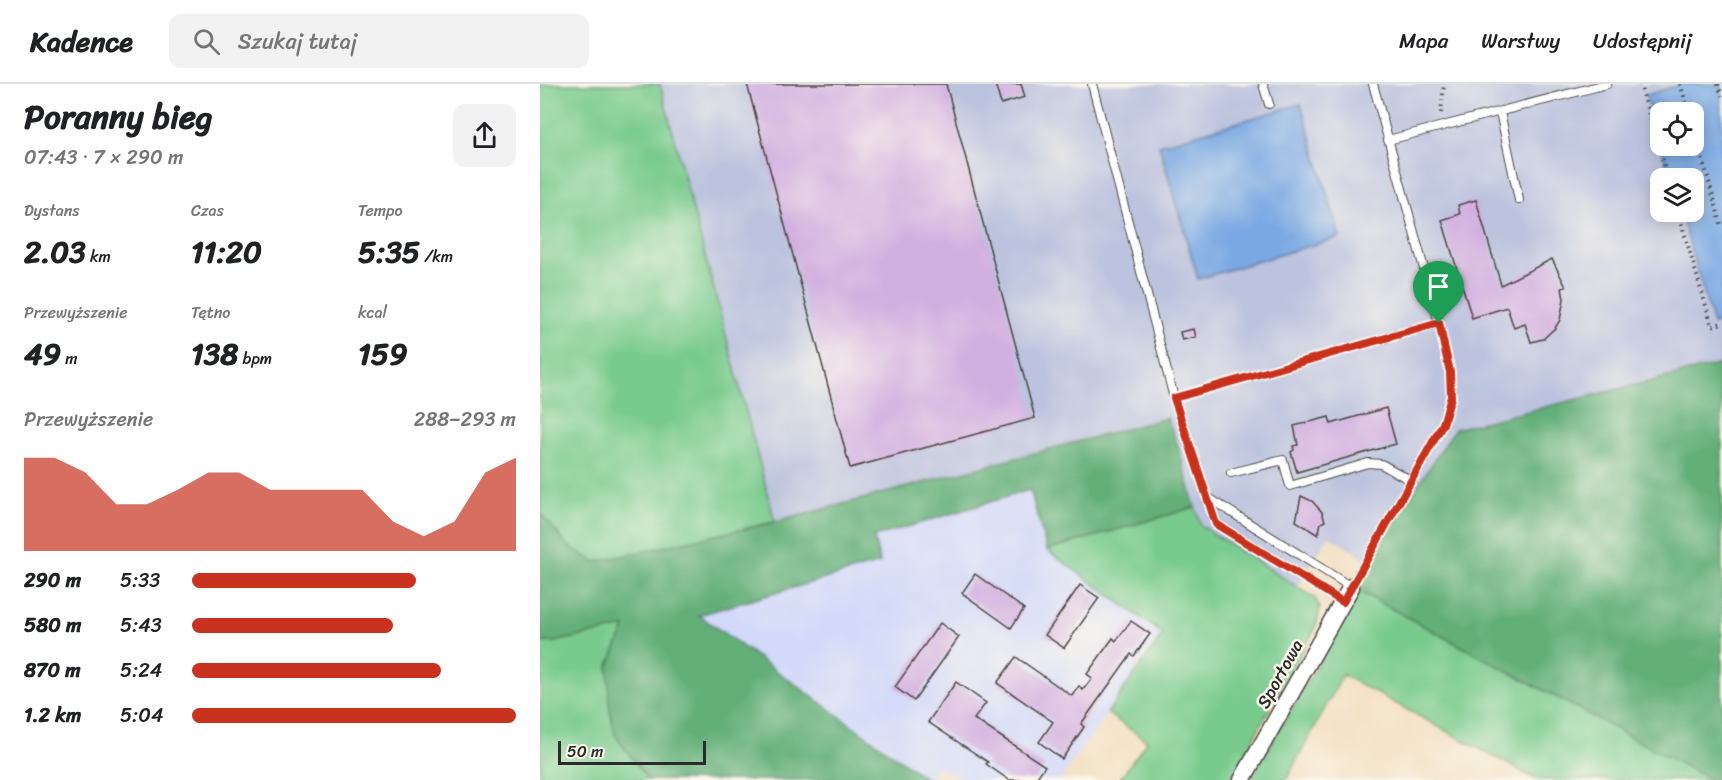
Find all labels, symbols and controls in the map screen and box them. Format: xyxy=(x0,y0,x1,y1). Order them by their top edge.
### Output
search box xyxy=(169,14,589,68)
text: Kadence xyxy=(30,17,133,66)
text: Szukaj tutaj xyxy=(238,22,357,61)
text: Mapa xyxy=(1399,22,1448,60)
text: Warstwy xyxy=(1481,22,1560,60)
text: Udostępnij xyxy=(1593,22,1692,60)
icon: search xyxy=(190,25,223,58)
text: Poranny bieg xyxy=(24,88,213,146)
map controls xyxy=(1650,102,1704,222)
button: locate xyxy=(1650,102,1704,156)
button: share xyxy=(453,104,516,167)
text: 07:43 · 7 × 290 m xyxy=(24,140,183,175)
button: layers xyxy=(1650,168,1704,222)
text: Dystans xyxy=(24,196,80,225)
text: Czas xyxy=(191,196,224,225)
text: Tempo xyxy=(358,196,403,225)
text: 2.03 xyxy=(24,225,86,279)
text: 11:20 xyxy=(191,225,262,279)
text: 5:35 xyxy=(358,225,420,279)
text: km xyxy=(86,242,111,271)
text: /km xyxy=(420,242,453,271)
pin xyxy=(1413,261,1464,323)
icon: arrive xyxy=(1422,270,1455,303)
text: Przewyższenie xyxy=(24,298,128,327)
text: Tętno xyxy=(191,298,230,327)
text: kcal xyxy=(358,298,387,327)
text: 49 xyxy=(24,327,61,381)
text: 138 xyxy=(191,327,238,381)
text: 159 xyxy=(358,327,408,381)
text: m xyxy=(61,344,78,373)
text: bpm xyxy=(238,344,272,373)
text: Przewyższenie xyxy=(24,402,153,437)
text: 288–293 m xyxy=(414,402,516,437)
text: 290 m xyxy=(24,563,81,598)
text: 5:33 xyxy=(120,563,160,598)
text: 580 m xyxy=(24,608,81,643)
text: 5:43 xyxy=(120,608,162,643)
street label: Sportowa xyxy=(1248,633,1312,715)
text: 870 m xyxy=(24,653,81,688)
text: 5:24 xyxy=(120,653,162,688)
text: 1.2 km xyxy=(24,698,81,733)
text: 5:04 xyxy=(120,698,163,733)
text: 50 m xyxy=(567,737,603,766)
scale bar xyxy=(558,738,706,766)

